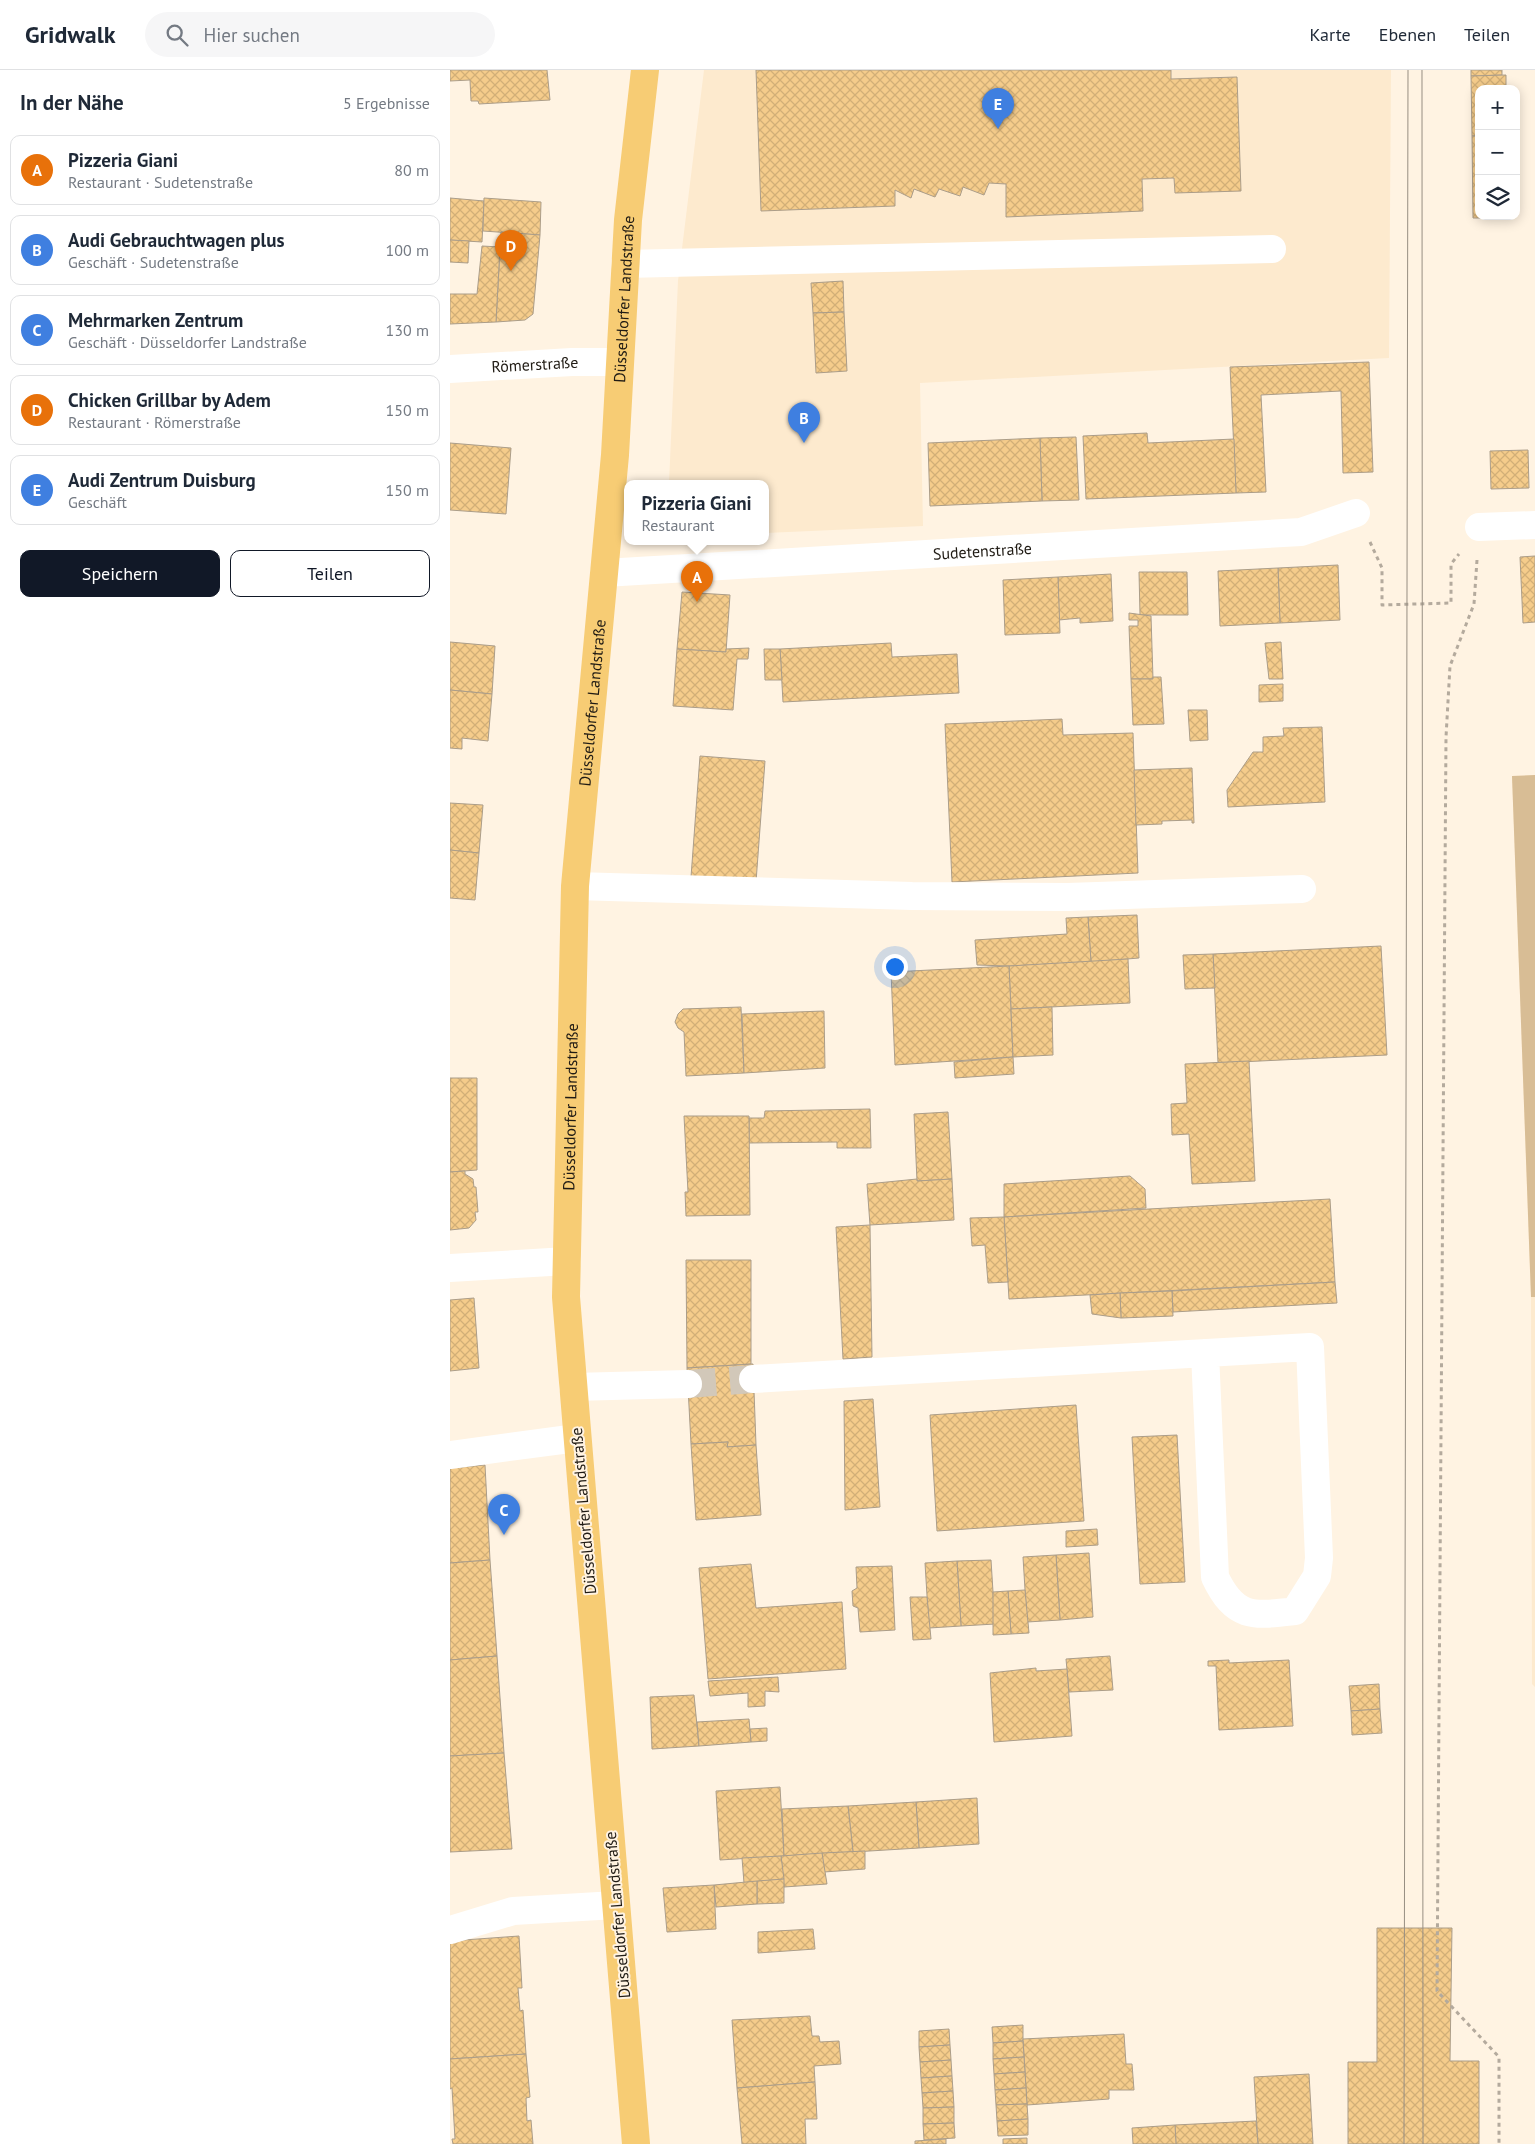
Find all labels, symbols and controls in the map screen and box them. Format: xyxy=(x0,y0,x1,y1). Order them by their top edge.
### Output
search box xyxy=(145,12,495,57)
text: Gridwalk xyxy=(25,19,115,50)
icon: search xyxy=(163,21,191,49)
text: Hier suchen xyxy=(203,23,300,47)
text: Karte xyxy=(1310,23,1351,46)
text: Ebenen xyxy=(1379,23,1436,46)
text: Teilen xyxy=(1464,23,1510,46)
map controls xyxy=(1475,85,1520,220)
button: + xyxy=(1475,85,1520,130)
pin: E xyxy=(982,88,1014,129)
text: In der Nähe xyxy=(20,89,124,116)
text: 5 Ergebnisse xyxy=(343,93,430,113)
button: − xyxy=(1475,130,1520,175)
text: Pizzeria Giani xyxy=(68,148,178,172)
text: A xyxy=(32,160,42,180)
text: 80 m xyxy=(394,160,429,180)
text: Restaurant · Sudetenstraße xyxy=(68,172,253,192)
button: layers xyxy=(1475,175,1520,220)
street label: Düsseldorfer Landstraße xyxy=(609,214,638,383)
text: Audi Gebrauchtwagen plus xyxy=(68,228,284,252)
pin: D xyxy=(495,230,527,271)
text: B xyxy=(32,240,42,260)
text: 100 m xyxy=(386,240,429,260)
text: Geschäft · Sudetenstraße xyxy=(68,252,239,272)
text: Mehrmarken Zentrum xyxy=(68,308,243,332)
text: C xyxy=(33,320,41,340)
text: 130 m xyxy=(386,320,429,340)
text: Geschäft · Düsseldorfer Landstraße xyxy=(68,332,307,352)
street label: Römerstraße xyxy=(491,352,578,377)
text: Chicken Grillbar by Adem xyxy=(68,388,271,412)
text: D xyxy=(32,400,42,420)
text: 150 m xyxy=(386,400,429,420)
pin: B xyxy=(788,402,820,443)
text: Restaurant · Römerstraße xyxy=(68,412,241,432)
text: Audi Zentrum Duisburg xyxy=(68,468,256,492)
text: E xyxy=(33,480,41,500)
text: 150 m xyxy=(386,480,429,500)
popup xyxy=(624,480,769,545)
text: Pizzeria Giani xyxy=(641,491,752,515)
text: Geschäft xyxy=(68,492,127,512)
text: Restaurant xyxy=(641,515,715,535)
street label: Sudetenstraße xyxy=(932,538,1032,564)
button: Speichern xyxy=(20,550,220,597)
button: Teilen xyxy=(230,550,430,597)
pin: A xyxy=(681,561,713,602)
street label: Düsseldorfer Landstraße xyxy=(574,619,610,787)
your location xyxy=(882,954,908,980)
street label: Düsseldorfer Landstraße xyxy=(558,1023,582,1191)
street label: Düsseldorfer Landstraße xyxy=(566,1427,600,1595)
pin: C xyxy=(488,1494,520,1535)
street label: Düsseldorfer Landstraße xyxy=(600,1831,634,1999)

